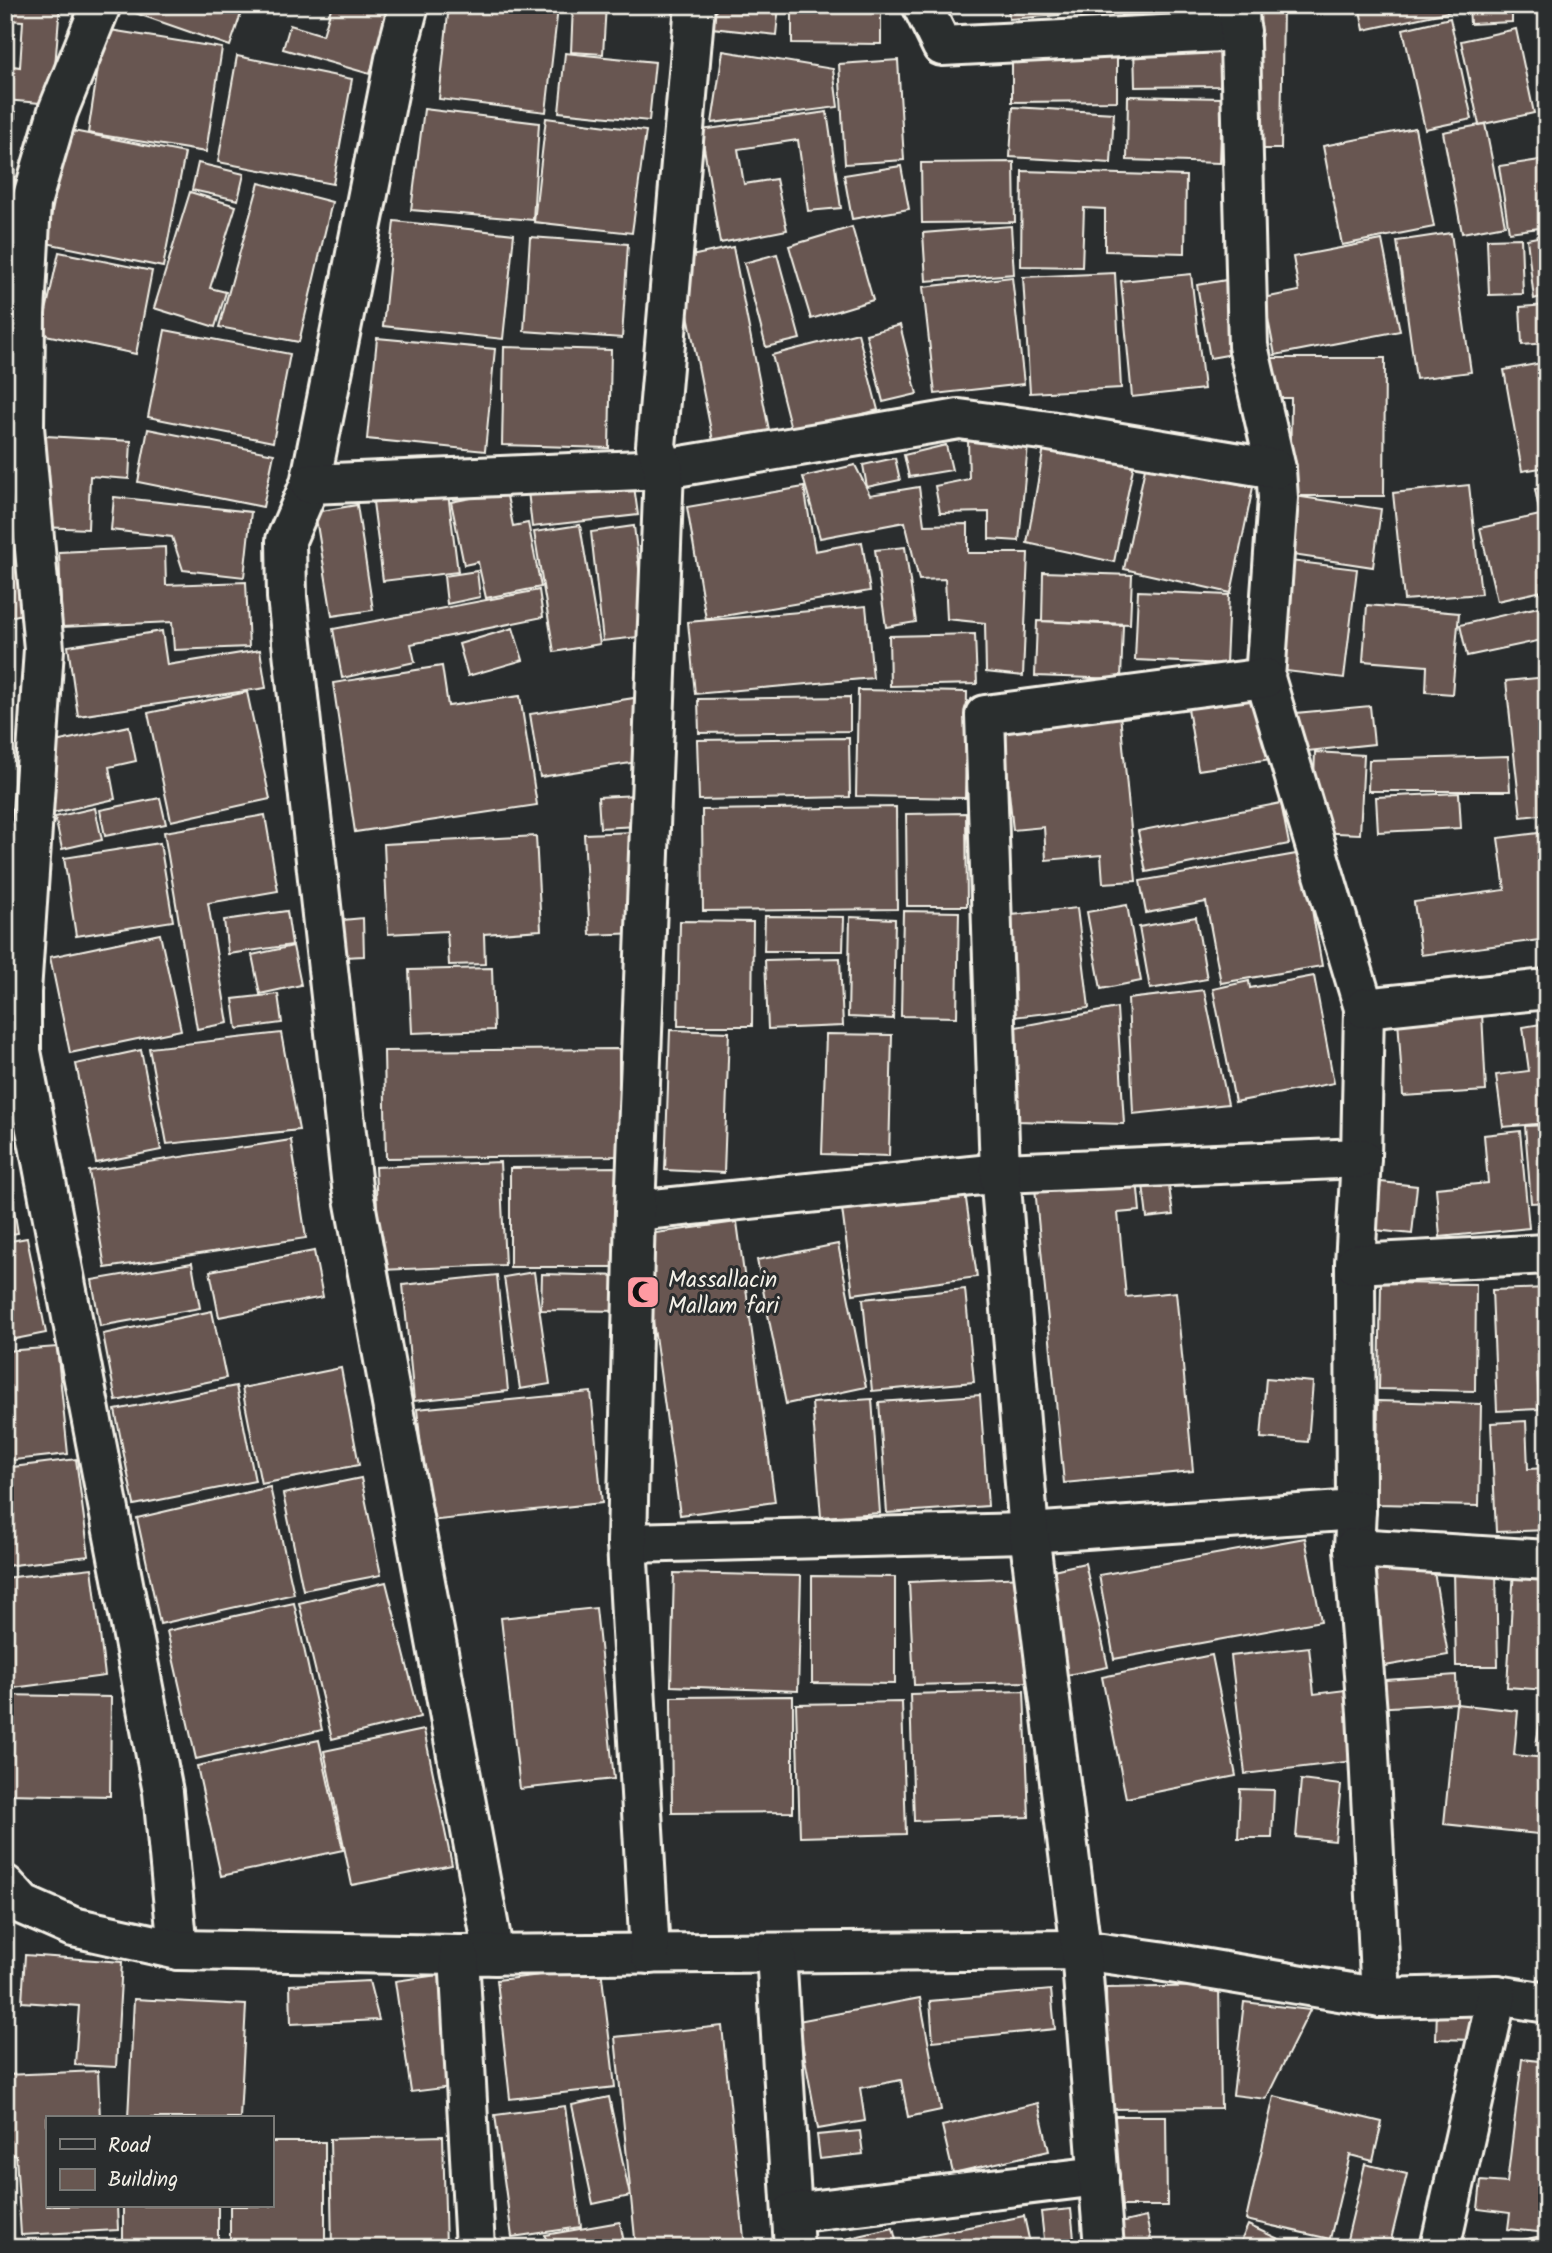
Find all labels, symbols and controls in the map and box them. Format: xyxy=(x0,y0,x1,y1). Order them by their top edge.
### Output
place label: Massallacin Mallam fari xyxy=(668,1263,781,1325)
mosque icon: Massallacin Mallam fari xyxy=(624,1273,662,1311)
legend xyxy=(46,2116,273,2208)
text: Road xyxy=(108,2130,151,2163)
text: Building xyxy=(108,2164,178,2197)

